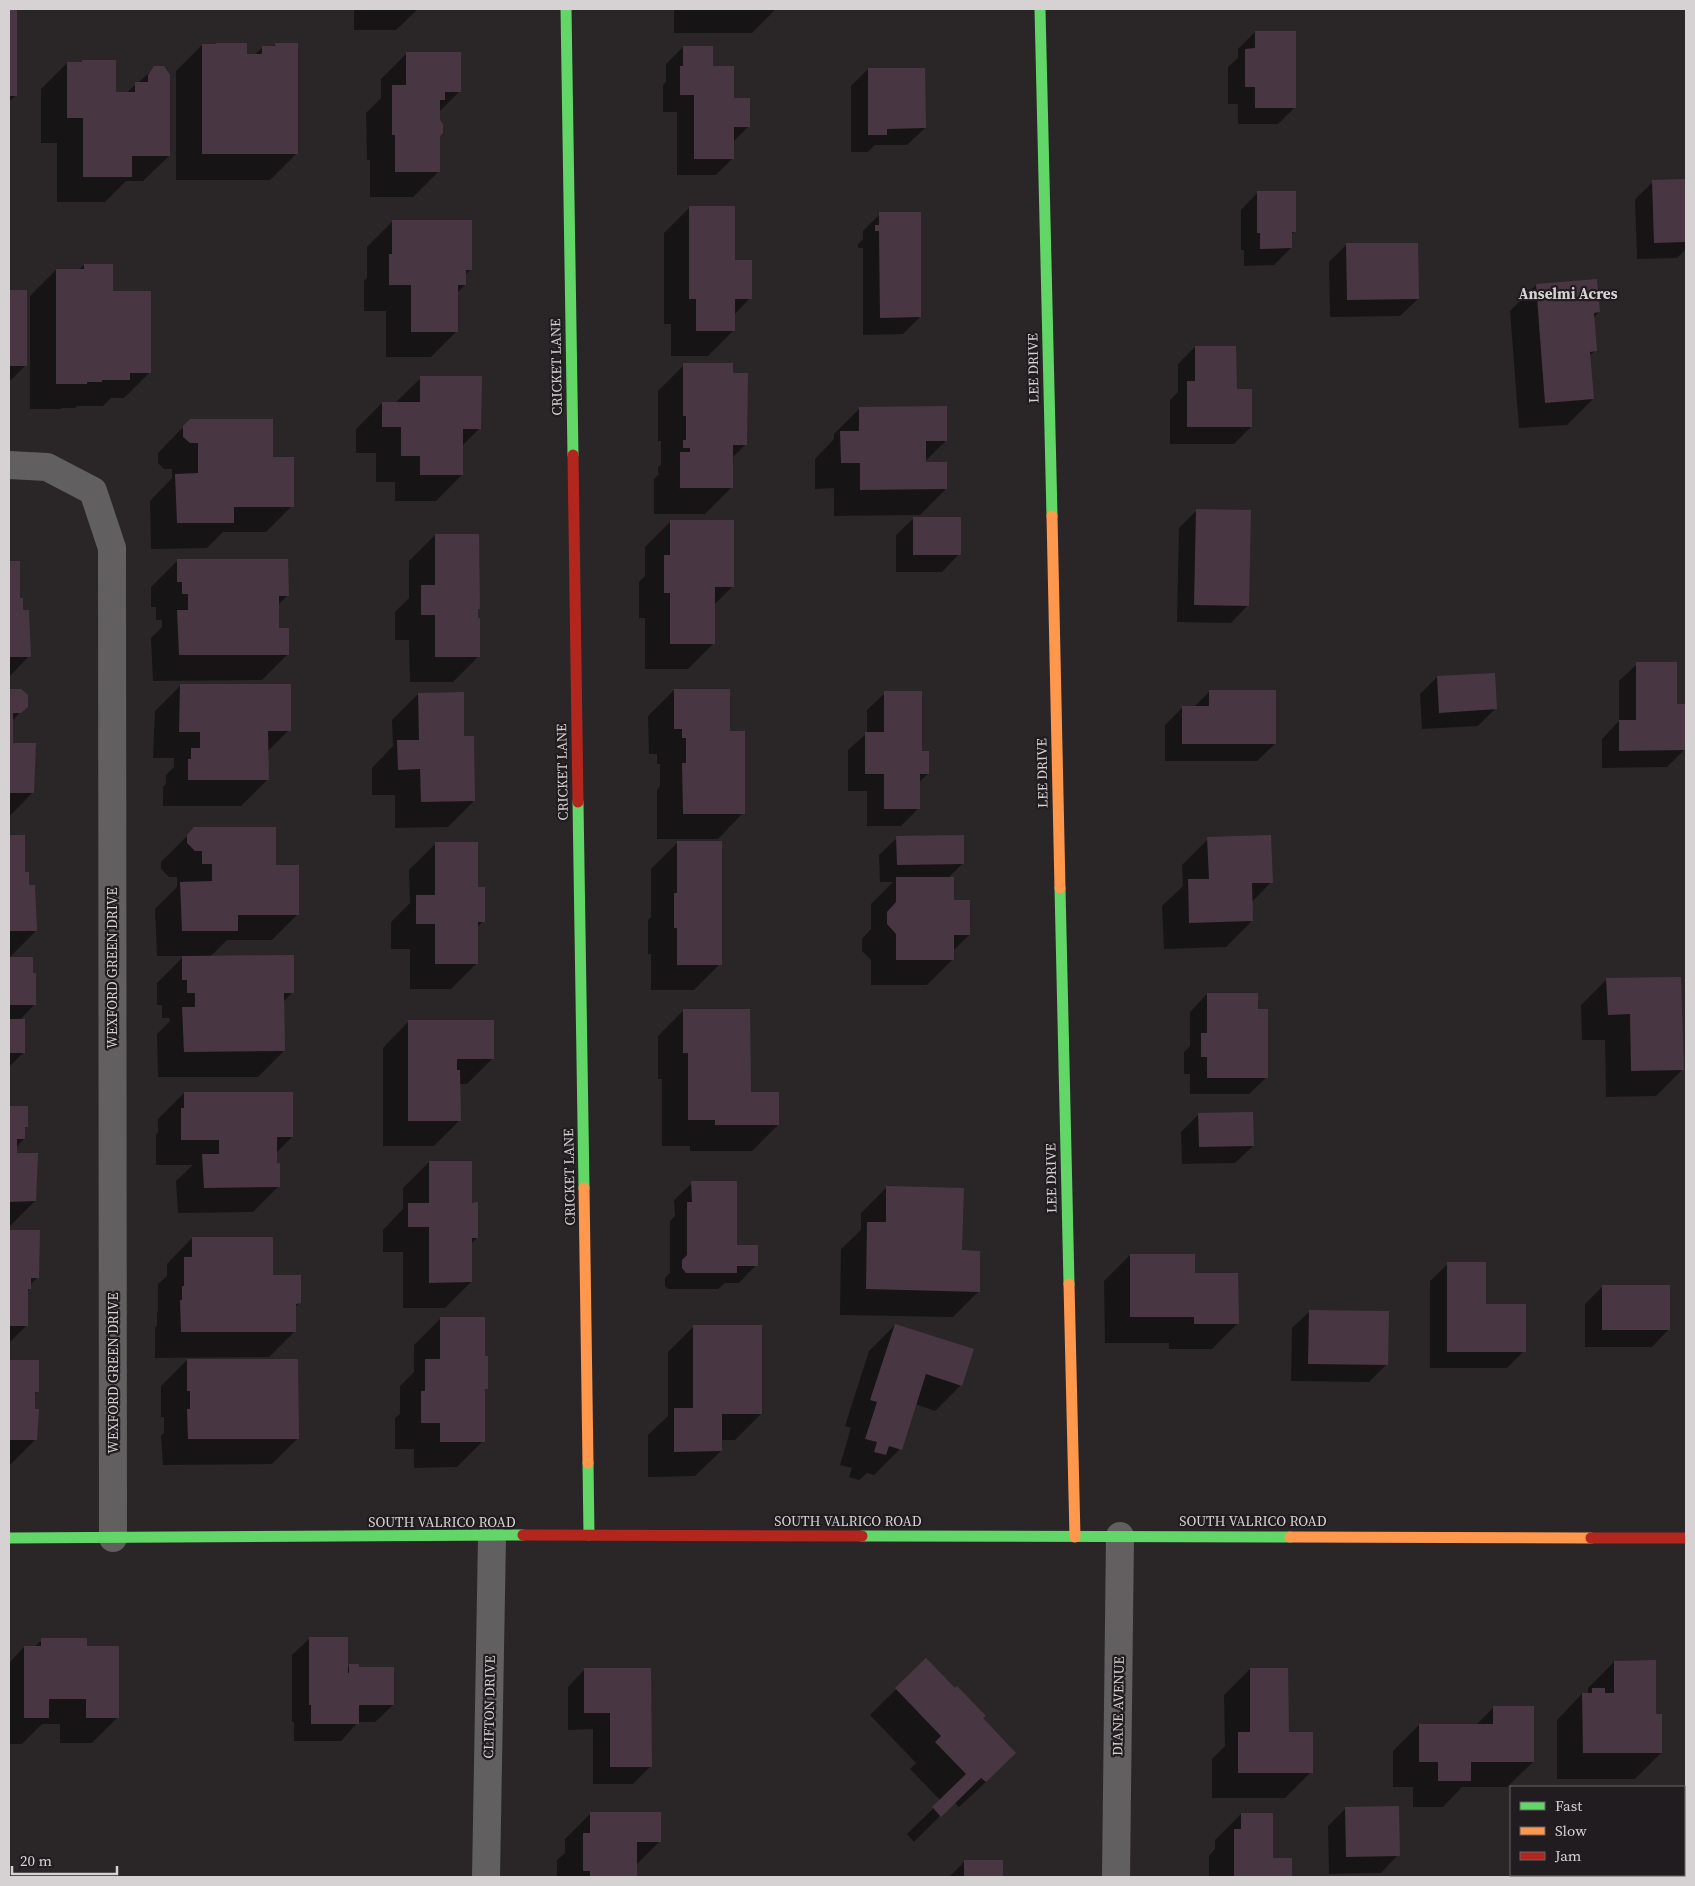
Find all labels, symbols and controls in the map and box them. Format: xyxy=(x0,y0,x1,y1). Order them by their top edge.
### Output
district label: Anselmi Acres xyxy=(1518,283,1618,304)
street label: CRICKET LANE xyxy=(545,318,567,416)
street label: LEE DRIVE xyxy=(1022,333,1044,403)
street label: CRICKET LANE xyxy=(551,723,573,821)
street label: LEE DRIVE xyxy=(1031,738,1053,808)
street label: WEXFORD GREEN DRIVE xyxy=(102,887,122,1049)
street label: CRICKET LANE xyxy=(558,1128,580,1226)
street label: LEE DRIVE xyxy=(1040,1143,1062,1213)
street label: WEXFORD GREEN DRIVE xyxy=(103,1292,123,1454)
street label: SOUTH VALRICO ROAD xyxy=(774,1511,922,1531)
street label: SOUTH VALRICO ROAD xyxy=(1179,1511,1327,1531)
street label: SOUTH VALRICO ROAD xyxy=(368,1512,516,1532)
street label: CLIFTON DRIVE xyxy=(478,1655,500,1759)
street label: DIANE AVENUE xyxy=(1107,1656,1129,1756)
legend xyxy=(1510,1786,1685,1876)
text: Fast xyxy=(1555,1795,1582,1816)
text: Slow xyxy=(1555,1820,1587,1841)
scale bar xyxy=(12,1844,118,1876)
text: Jam xyxy=(1554,1845,1582,1866)
text: 20 m xyxy=(20,1850,52,1871)

